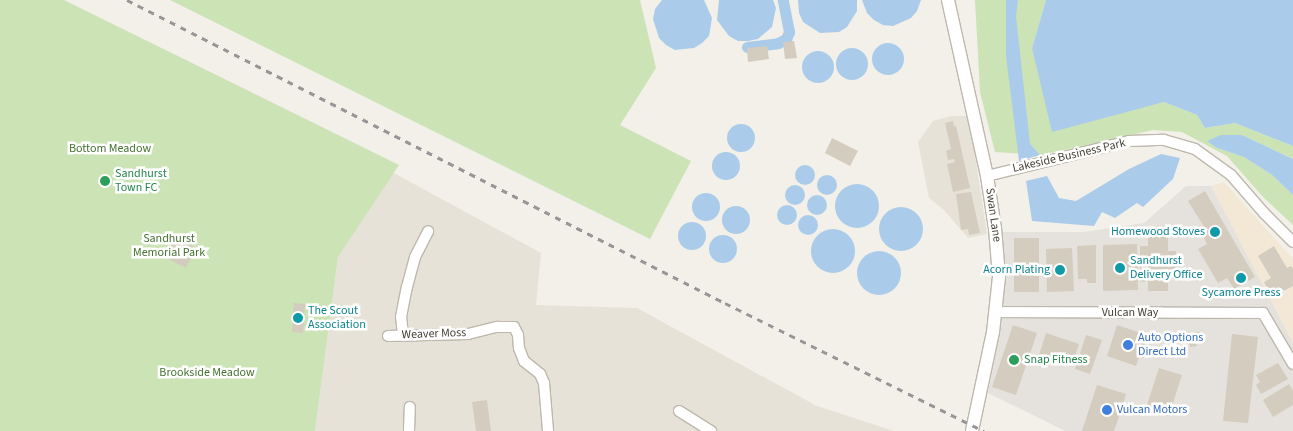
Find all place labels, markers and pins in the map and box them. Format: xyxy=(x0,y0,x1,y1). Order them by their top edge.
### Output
place label: Sandhurst Town FC xyxy=(115,167,167,195)
marker: Sandhurst Town FC xyxy=(99,175,111,187)
place label: Homewood Stoves xyxy=(1111,225,1205,239)
marker: Homewood Stoves xyxy=(1209,226,1221,238)
place label: Sandhurst Delivery Office xyxy=(1130,254,1202,282)
marker: Sandhurst Delivery Office xyxy=(1114,262,1126,274)
place label: Acorn Plating xyxy=(983,263,1050,277)
marker: Acorn Plating xyxy=(1054,264,1066,276)
marker: Sycamore Press xyxy=(1235,272,1247,284)
place label: Sycamore Press xyxy=(1201,286,1281,300)
place label: The Scout Association xyxy=(308,304,366,332)
marker: The Scout Association xyxy=(292,312,304,324)
place label: Auto Options Direct Ltd xyxy=(1138,331,1203,359)
marker: Auto Options Direct Ltd xyxy=(1122,339,1134,351)
place label: Snap Fitness xyxy=(1024,353,1088,367)
marker: Snap Fitness xyxy=(1008,354,1020,366)
place label: Vulcan Motors xyxy=(1117,403,1187,417)
marker: Vulcan Motors xyxy=(1101,404,1113,416)

